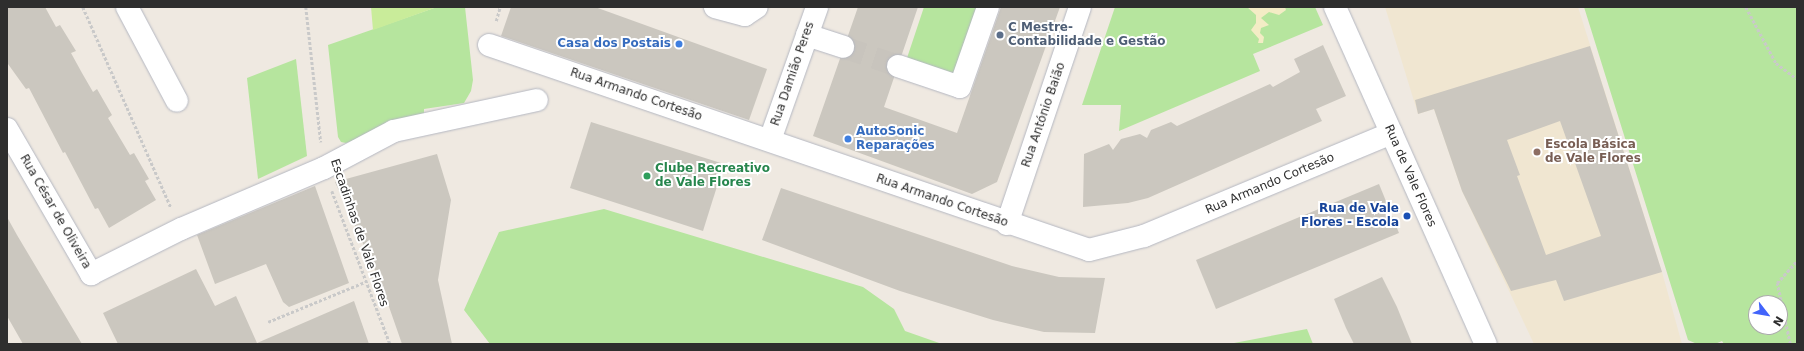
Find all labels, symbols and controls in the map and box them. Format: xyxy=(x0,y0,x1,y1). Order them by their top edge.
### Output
street label: Rua Damião Peres xyxy=(768,20,818,128)
place label: C Mestre- Contabilidade e Gestão xyxy=(1008,21,1165,49)
marker: C Mestre- Contabilidade e Gestão xyxy=(995,30,1005,40)
place label: Casa dos Postais xyxy=(557,37,671,51)
marker: Casa dos Postais xyxy=(674,39,684,49)
street label: Rua António Baião xyxy=(1019,61,1069,169)
street label: Rua Armando Cortesão xyxy=(568,66,704,124)
street label: Rua de Vale Flores xyxy=(1381,123,1439,229)
place label: AutoSonic Reparações xyxy=(856,125,935,153)
marker: AutoSonic Reparações xyxy=(843,134,853,144)
place label: Escola Básica de Vale Flores xyxy=(1545,138,1641,166)
marker: Escola Básica de Vale Flores xyxy=(1532,147,1542,157)
street label: Rua Armando Cortesão xyxy=(1203,150,1337,218)
street label: Rua César de Oliveira xyxy=(16,152,94,272)
street label: Escadinhas de Vale Flores xyxy=(327,157,391,309)
place label: Clube Recreativo de Vale Flores xyxy=(655,162,770,190)
marker: Clube Recreativo de Vale Flores xyxy=(642,171,652,181)
street label: Rua Armando Cortesão xyxy=(874,172,1010,230)
place label: Rua de Vale Flores - Escola xyxy=(1301,202,1399,230)
marker: Rua de Vale Flores - Escola xyxy=(1402,211,1412,221)
north arrow xyxy=(1748,295,1788,335)
text: N xyxy=(1770,314,1786,328)

